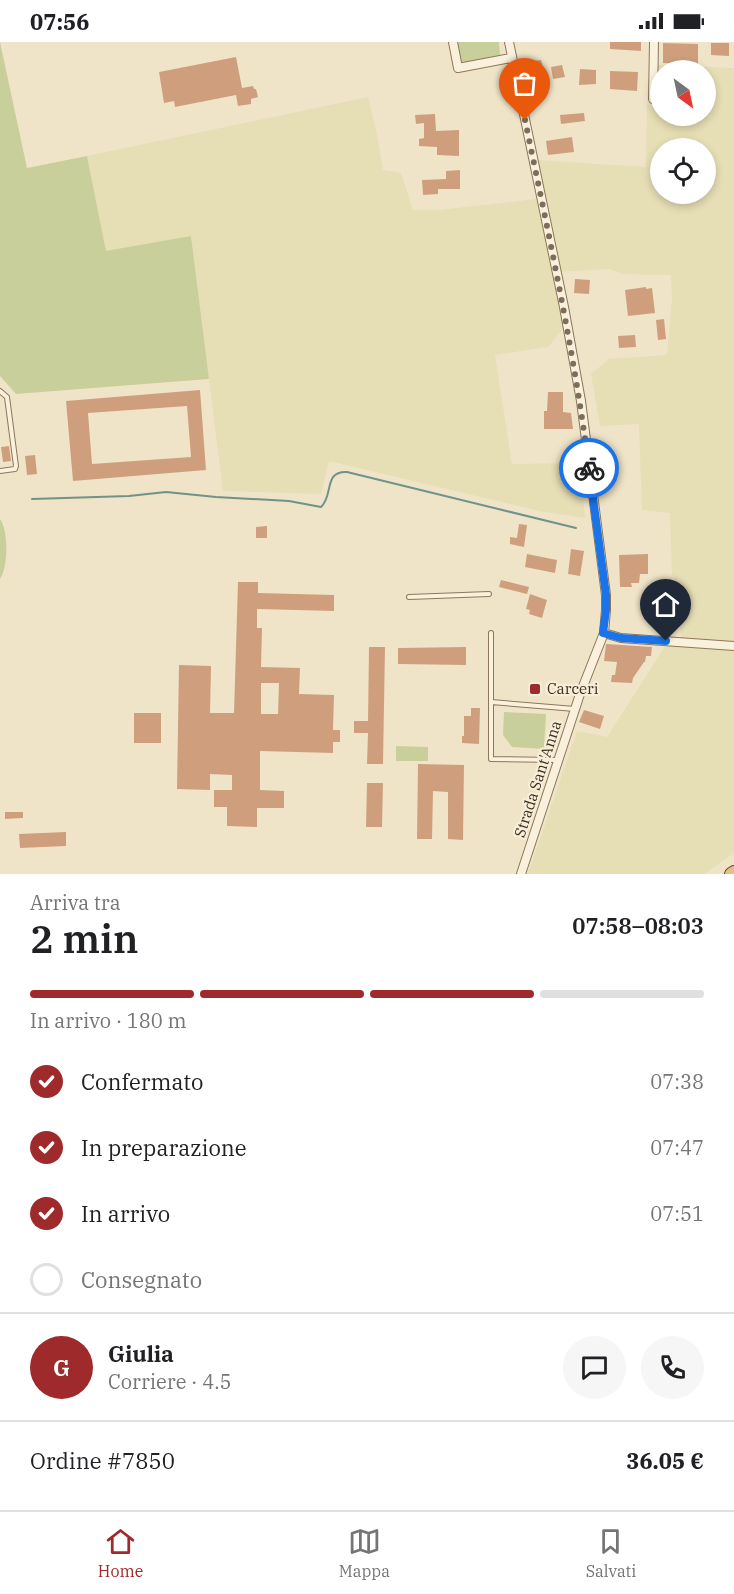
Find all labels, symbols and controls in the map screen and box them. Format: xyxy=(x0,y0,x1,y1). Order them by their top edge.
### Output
text: 07:56 xyxy=(30,7,89,36)
pin xyxy=(499,58,550,120)
north arrow xyxy=(650,60,716,126)
map controls xyxy=(650,60,716,204)
icon: bag xyxy=(508,67,541,100)
button: locate xyxy=(650,138,716,204)
courier xyxy=(559,438,619,498)
icon: bike xyxy=(573,452,606,485)
pin xyxy=(640,579,691,641)
icon: home xyxy=(649,588,682,621)
place label: Carceri xyxy=(547,679,599,698)
marker: Carceri xyxy=(528,682,542,696)
street label: Strada Sant'Anna xyxy=(510,718,565,840)
text: Arriva tra xyxy=(30,889,121,916)
text: 07:58–08:03 xyxy=(572,911,704,940)
text: 2 min xyxy=(30,913,138,964)
text: In arrivo · 180 m xyxy=(30,1007,187,1034)
icon: check xyxy=(30,1065,63,1098)
text: Confermato xyxy=(81,1067,203,1096)
text: 07:38 xyxy=(650,1068,704,1095)
icon: check xyxy=(30,1131,63,1164)
text: In preparazione xyxy=(81,1133,247,1162)
text: 07:47 xyxy=(650,1134,704,1161)
icon: check xyxy=(30,1197,63,1230)
text: In arrivo xyxy=(81,1199,170,1228)
text: 07:51 xyxy=(650,1200,704,1227)
text: Consegnato xyxy=(81,1265,202,1294)
button: chat xyxy=(563,1336,626,1399)
button: phone xyxy=(641,1336,704,1399)
text: Giulia xyxy=(108,1339,174,1368)
text: G xyxy=(53,1353,70,1382)
text: Corriere · 4.5 xyxy=(108,1368,232,1395)
text: Ordine #7850 xyxy=(30,1446,175,1475)
text: 36.05 € xyxy=(626,1446,704,1475)
tab: Home xyxy=(98,1525,143,1581)
tab: Mappa xyxy=(339,1525,390,1581)
tab: Salvati xyxy=(586,1525,636,1581)

